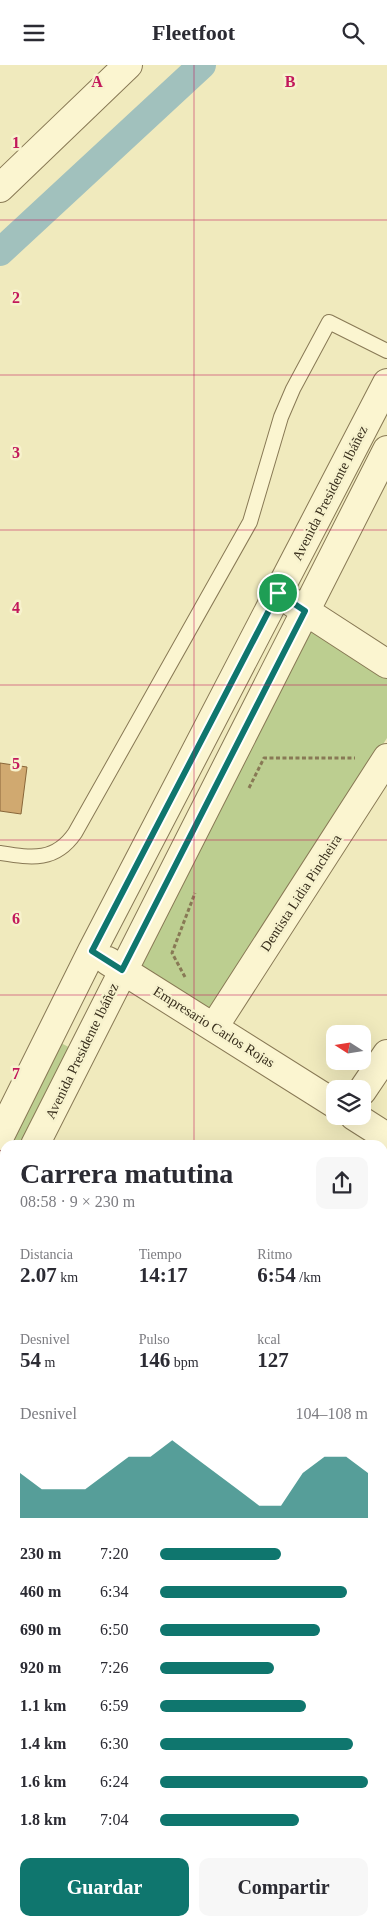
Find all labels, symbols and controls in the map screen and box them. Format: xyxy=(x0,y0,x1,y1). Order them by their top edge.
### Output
icon: menu xyxy=(20,19,48,47)
icon: search xyxy=(339,19,367,47)
text: Fleetfoot xyxy=(152,20,235,45)
text: A xyxy=(91,73,103,90)
text: B xyxy=(285,73,296,90)
text: 1 xyxy=(12,134,20,151)
text: 2 xyxy=(12,289,20,306)
street label: Avenida Presidente Ibáñez xyxy=(289,423,371,563)
text: 3 xyxy=(12,444,20,461)
pin xyxy=(257,572,299,614)
icon: arrive xyxy=(264,579,292,607)
text: 4 xyxy=(12,599,20,616)
text: 5 xyxy=(12,755,20,772)
street label: Dentista Lidia Pincheira xyxy=(258,831,345,954)
text: 6 xyxy=(12,910,20,927)
street label: Avenida Presidente Ibáñez xyxy=(43,981,121,1121)
street label: Empresario Carlos Rojas xyxy=(151,984,277,1070)
north arrow xyxy=(326,1025,371,1070)
map controls xyxy=(326,1025,371,1125)
text: 7 xyxy=(12,1065,20,1082)
button: layers xyxy=(326,1080,371,1125)
button: share xyxy=(316,1157,368,1209)
text: Carrera matutina xyxy=(20,1158,233,1189)
text: 08:58 · 9 × 230 m xyxy=(20,1193,135,1210)
text: Distancia xyxy=(20,1247,73,1262)
text: Tiempo xyxy=(139,1247,182,1262)
text: Ritmo xyxy=(257,1247,292,1262)
text: 2.07 xyxy=(20,1263,57,1287)
text: 14:17 xyxy=(139,1263,188,1287)
text: 6:54 xyxy=(257,1263,296,1287)
text: km xyxy=(57,1270,78,1285)
text: /km xyxy=(296,1270,321,1285)
text: Desnivel xyxy=(20,1332,70,1347)
text: Pulso xyxy=(139,1332,170,1347)
text: kcal xyxy=(257,1332,281,1347)
text: 54 xyxy=(20,1348,41,1372)
text: 146 xyxy=(139,1348,170,1372)
text: 127 xyxy=(257,1348,289,1372)
text: m xyxy=(41,1355,55,1370)
text: bpm xyxy=(170,1355,199,1370)
text: Desnivel xyxy=(20,1405,77,1422)
text: 104–108 m xyxy=(296,1405,368,1422)
text: 230 m xyxy=(20,1545,61,1562)
text: 7:20 xyxy=(100,1545,128,1562)
text: 460 m xyxy=(20,1583,61,1600)
text: 6:34 xyxy=(100,1583,128,1600)
text: 690 m xyxy=(20,1621,61,1638)
text: 6:50 xyxy=(100,1621,128,1638)
text: 920 m xyxy=(20,1659,61,1676)
text: 7:26 xyxy=(100,1659,128,1676)
text: 1.1 km xyxy=(20,1697,66,1714)
text: 6:59 xyxy=(100,1697,128,1714)
text: 1.4 km xyxy=(20,1735,66,1752)
text: 6:30 xyxy=(100,1735,128,1752)
text: 1.6 km xyxy=(20,1773,66,1790)
text: 6:24 xyxy=(100,1773,128,1790)
text: 1.8 km xyxy=(20,1811,66,1828)
text: 7:04 xyxy=(100,1811,128,1828)
button: Guardar xyxy=(20,1858,189,1916)
button: Compartir xyxy=(199,1858,368,1916)

